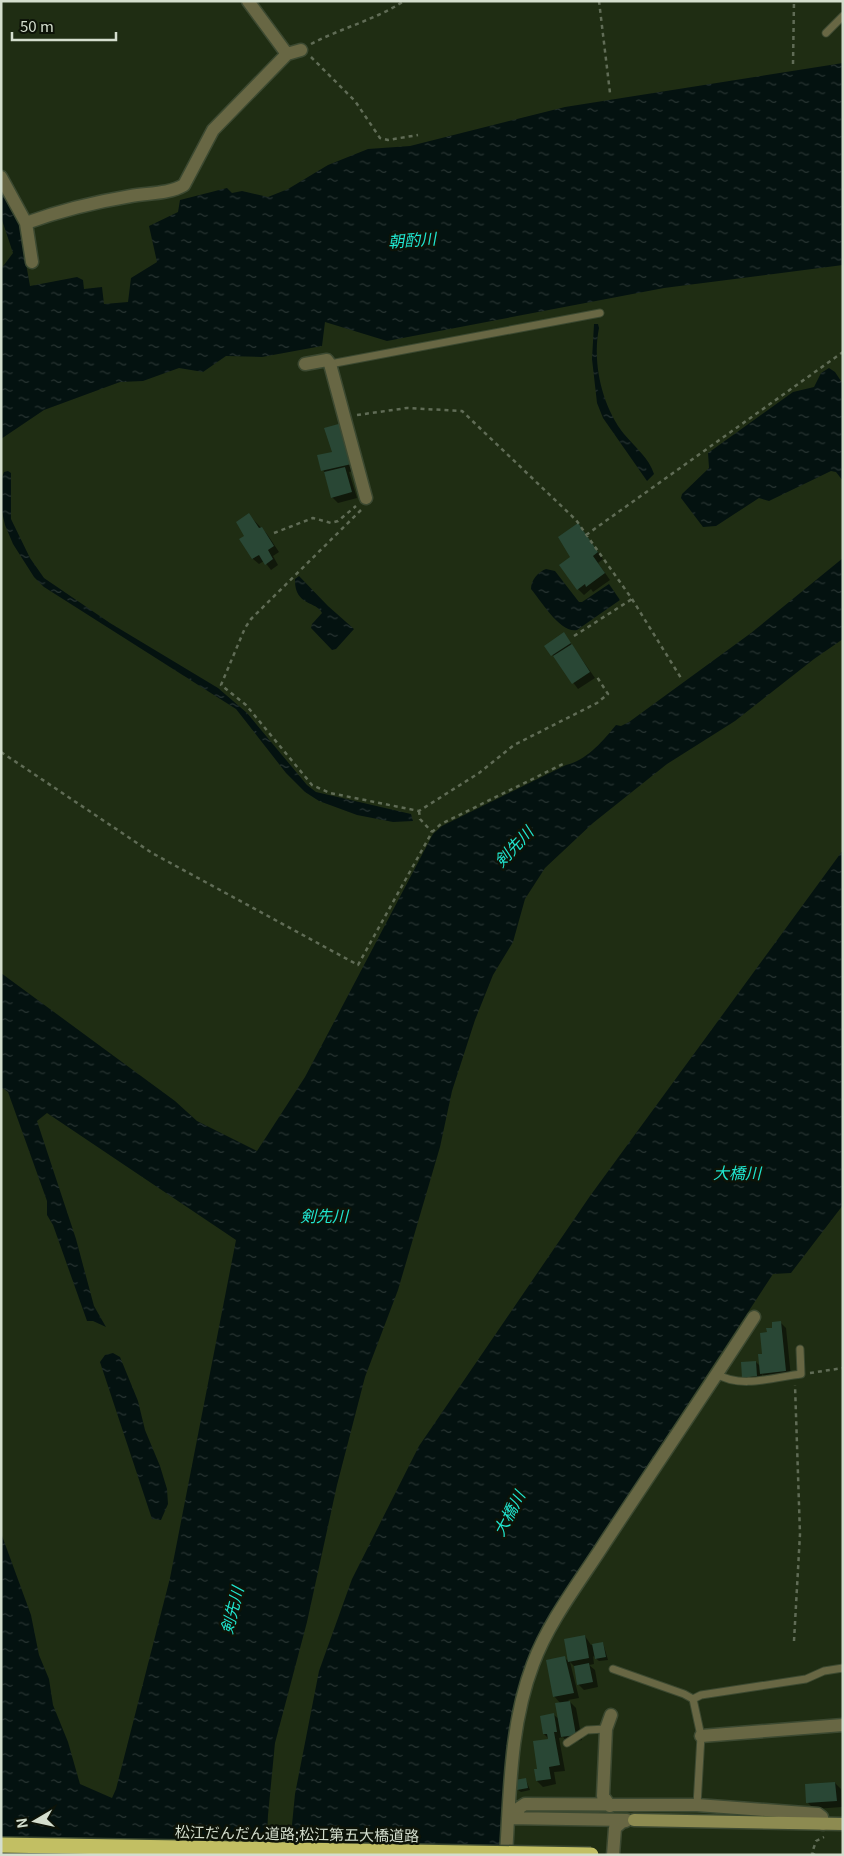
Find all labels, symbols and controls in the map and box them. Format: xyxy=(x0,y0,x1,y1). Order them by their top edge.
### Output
scale bar xyxy=(12,10,116,42)
text: 50 m xyxy=(20,15,54,36)
water label: 朝酌川 xyxy=(387,225,439,253)
water label: 剣先川 xyxy=(488,819,540,872)
water label: 大橋川 xyxy=(713,1160,763,1184)
water label: 剣先川 xyxy=(300,1203,350,1227)
water label: 大橋川 xyxy=(486,1484,531,1540)
water label: 剣先川 xyxy=(214,1582,249,1636)
north arrow xyxy=(10,1796,60,1846)
text: N xyxy=(10,1816,32,1830)
street label: 松江だんだん道路;松江第五大橋道路 xyxy=(175,1820,419,1846)

